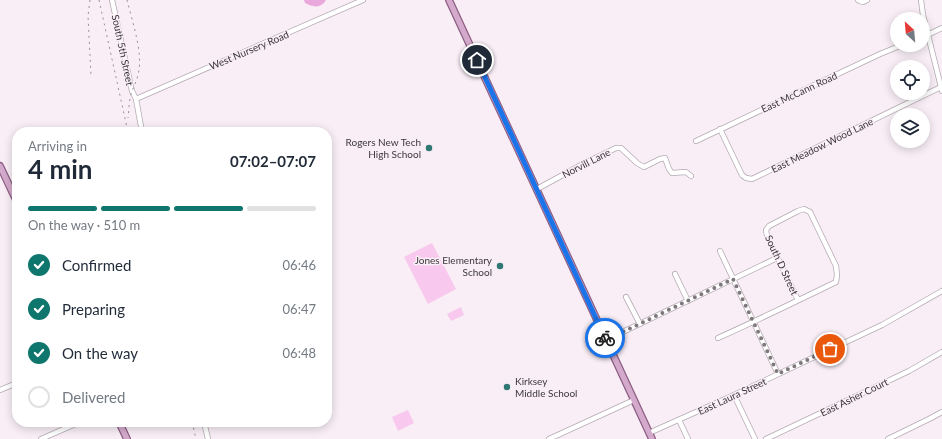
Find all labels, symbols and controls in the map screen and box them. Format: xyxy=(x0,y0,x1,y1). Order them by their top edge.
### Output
north arrow xyxy=(890,12,930,52)
map controls xyxy=(890,12,930,148)
street label: South 5th Street xyxy=(110,13,136,87)
street label: West Nursery Road xyxy=(207,28,291,72)
pin xyxy=(460,43,494,77)
icon: home xyxy=(466,49,488,71)
button: locate xyxy=(890,60,930,100)
street label: East McCann Road xyxy=(759,69,839,115)
button: layers xyxy=(890,108,930,148)
street label: East Meadow Wood Lane xyxy=(769,115,875,175)
place label: Rogers New Tech High School xyxy=(346,136,421,160)
text: Arriving in xyxy=(28,138,87,154)
marker: Rogers New Tech High School xyxy=(424,143,434,153)
street label: Norvill Lane xyxy=(560,146,612,180)
text: 07:02–07:07 xyxy=(230,152,316,170)
text: 4 min xyxy=(28,153,92,185)
text: On the way · 510 m xyxy=(28,217,140,233)
street label: South D Street xyxy=(763,233,801,297)
icon: check xyxy=(28,254,50,276)
place label: Jones Elementary School xyxy=(415,254,493,278)
text: Confirmed xyxy=(62,256,131,274)
text: 06:46 xyxy=(283,257,316,273)
marker: Jones Elementary School xyxy=(495,261,505,271)
icon: check xyxy=(28,298,50,320)
text: Preparing xyxy=(62,300,125,318)
text: 06:47 xyxy=(283,301,316,317)
courier xyxy=(585,318,625,358)
icon: bike xyxy=(594,327,616,349)
pin xyxy=(813,332,847,366)
icon: bag xyxy=(819,338,841,360)
icon: check xyxy=(28,342,50,364)
text: On the way xyxy=(62,344,138,362)
text: 06:48 xyxy=(283,345,316,361)
place label: Kirksey Middle School xyxy=(515,375,577,399)
street label: East Laura Street xyxy=(696,375,769,417)
street label: East Asher Court xyxy=(818,375,890,419)
marker: Kirksey Middle School xyxy=(502,382,512,392)
text: Delivered xyxy=(62,388,125,406)

